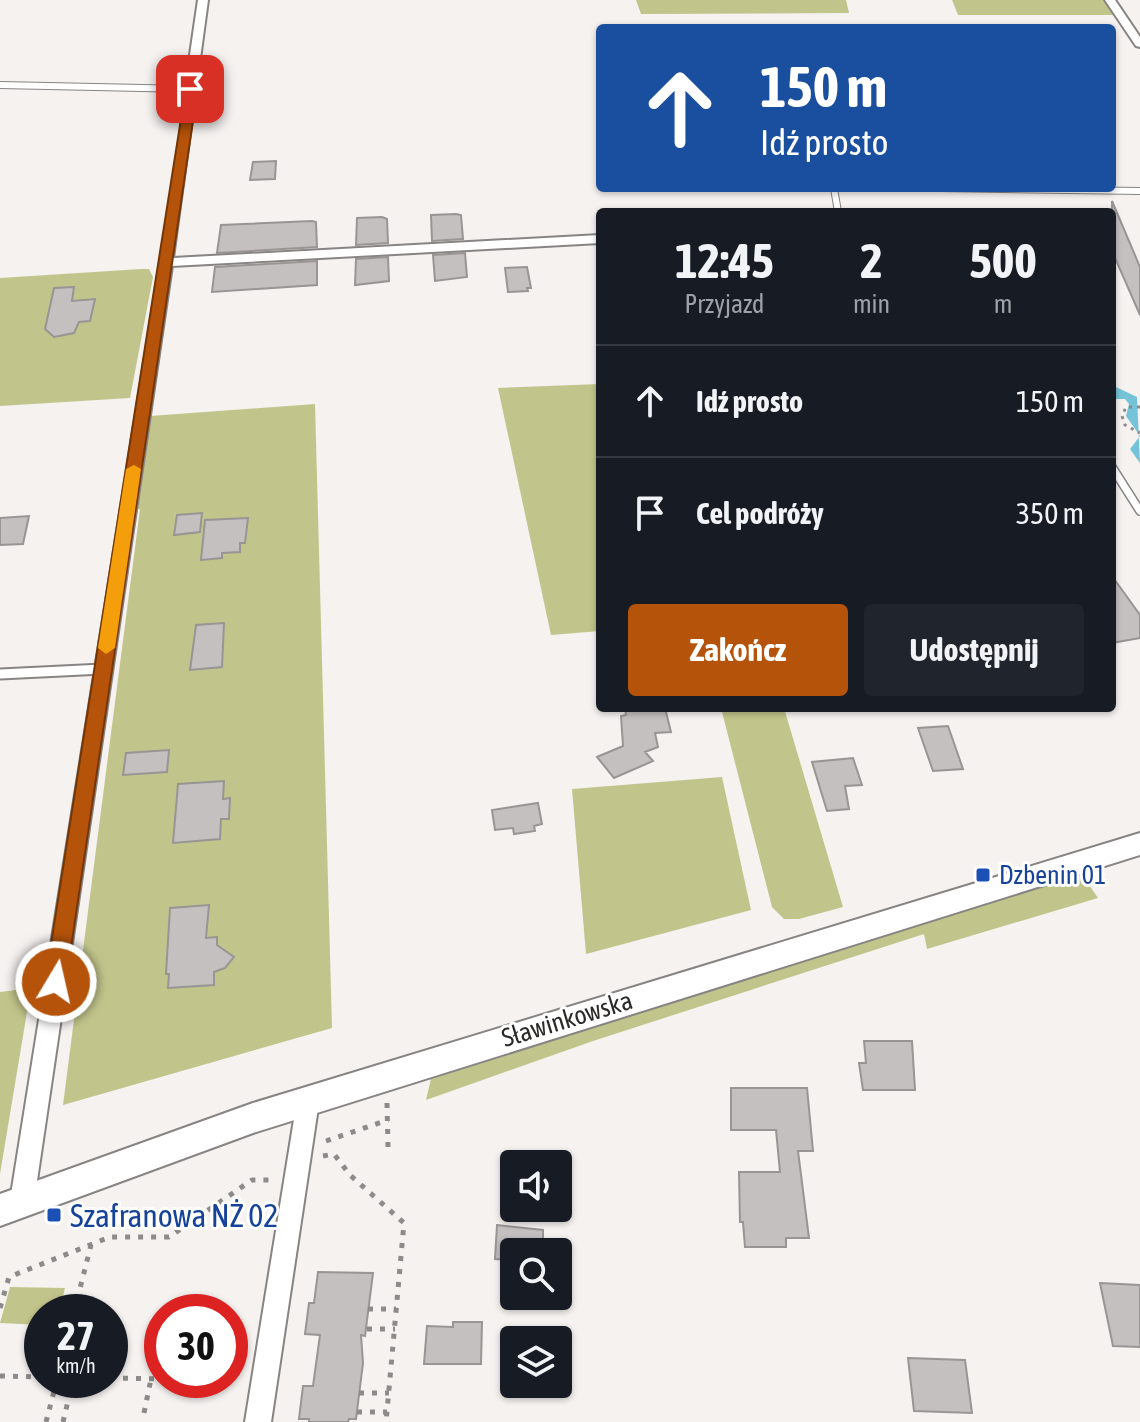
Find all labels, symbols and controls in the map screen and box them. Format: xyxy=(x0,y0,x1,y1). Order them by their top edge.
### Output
pin xyxy=(156,55,224,123)
text: 150 m xyxy=(760,55,887,119)
icon: ahead xyxy=(628,56,732,160)
icon: arrive xyxy=(168,67,212,111)
text: Idź prosto xyxy=(760,121,888,163)
text: 12:45 xyxy=(675,233,774,288)
text: 2 xyxy=(860,233,883,288)
text: 500 xyxy=(969,233,1037,288)
text: Przyjazd xyxy=(684,289,764,319)
text: min xyxy=(853,289,890,319)
text: m xyxy=(994,289,1012,319)
icon: ahead xyxy=(628,379,672,423)
text: Idź prosto xyxy=(696,384,803,418)
text: 150 m xyxy=(1016,384,1084,418)
icon: arrive xyxy=(628,491,672,535)
text: Cel podróży xyxy=(696,496,824,530)
text: 350 m xyxy=(1016,496,1084,530)
button: Zakończ xyxy=(628,604,848,696)
button: Udostępnij xyxy=(864,604,1084,696)
place label: Dzbenin 01 xyxy=(999,860,1106,890)
marker: Dzbenin 01 xyxy=(974,866,992,884)
position arrow xyxy=(14,940,98,1024)
street label: Sławinkowska xyxy=(498,985,636,1053)
map controls xyxy=(500,1150,572,1398)
button: sound xyxy=(500,1150,572,1222)
place label: Szafranowa NŻ 02 xyxy=(70,1197,278,1234)
marker: Szafranowa NŻ 02 xyxy=(45,1206,63,1224)
button: search xyxy=(500,1238,572,1310)
speed limit sign: 30 xyxy=(144,1294,248,1398)
text: 27 xyxy=(57,1313,95,1358)
button: layers xyxy=(500,1326,572,1398)
text: km/h xyxy=(56,1354,96,1377)

